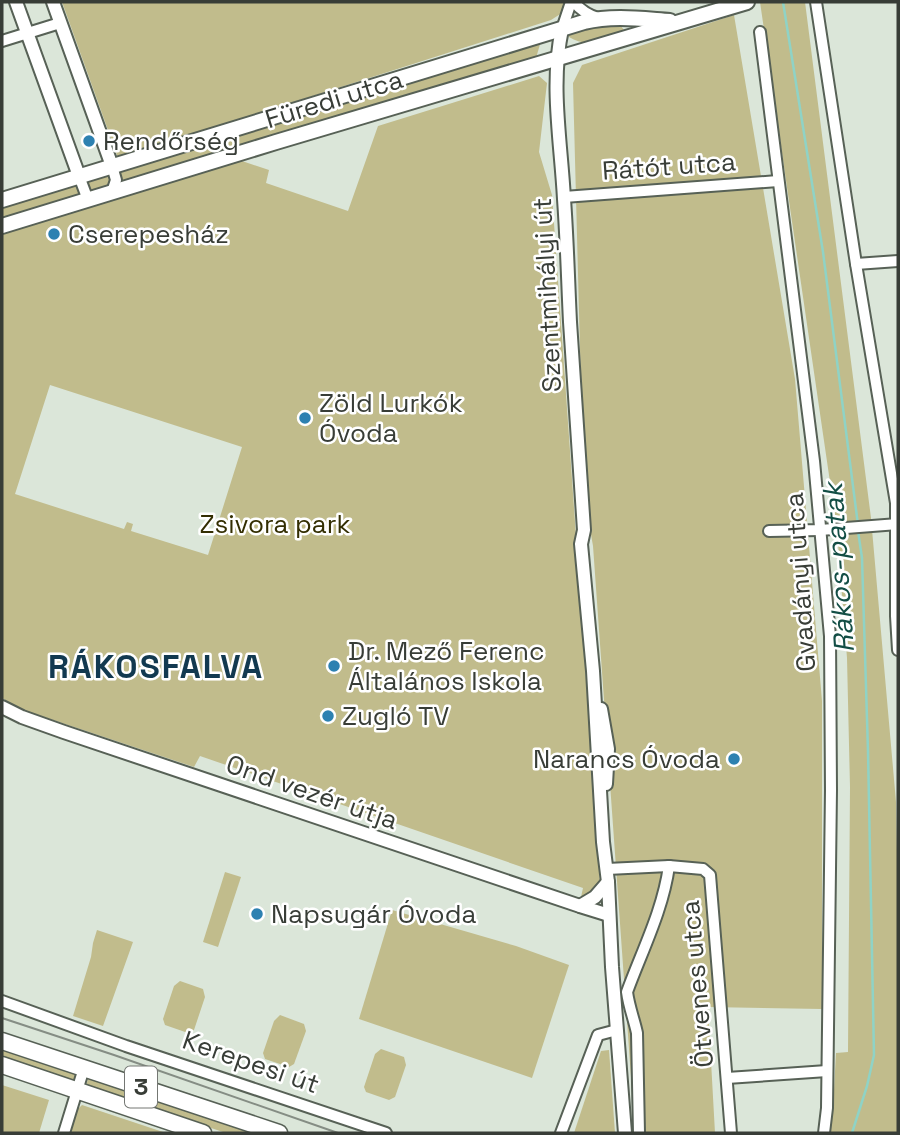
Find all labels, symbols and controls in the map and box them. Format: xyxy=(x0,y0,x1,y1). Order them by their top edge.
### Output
street label: Füredi utca xyxy=(261,62,407,136)
place label: Rendőrség xyxy=(103,124,239,158)
marker: Rendőrség xyxy=(81,133,97,149)
street label: Rátót utca xyxy=(601,144,737,188)
street label: Szentmihályi út xyxy=(525,197,569,393)
place label: Cserepesház xyxy=(68,217,229,251)
marker: Cserepesház xyxy=(46,226,62,242)
place label: Zöld Lurkók Óvoda xyxy=(319,386,463,450)
marker: Zöld Lurkók Óvoda xyxy=(297,410,313,426)
water label: Rákos-patak xyxy=(814,479,862,654)
street label: Gvadányi utca xyxy=(777,491,823,673)
park label: Zsivora park xyxy=(199,507,351,541)
place label: Dr. Mező Ferenc Általános Iskola xyxy=(348,634,544,698)
district label: RÁKOSFALVA xyxy=(48,646,264,688)
marker: Dr. Mező Ferenc Általános Iskola xyxy=(326,658,342,674)
place label: Zugló TV xyxy=(342,699,449,733)
marker: Zugló TV xyxy=(320,708,336,724)
place label: Narancs Óvoda xyxy=(533,742,720,776)
street label: Ond vezér útja xyxy=(222,747,402,837)
marker: Narancs Óvoda xyxy=(726,751,742,767)
place label: Napsugár Óvoda xyxy=(271,897,476,931)
street label: Ötvenes utca xyxy=(673,899,721,1069)
marker: Napsugár Óvoda xyxy=(249,906,265,922)
street label: Kerepesi út xyxy=(178,1023,324,1101)
road number: 3 xyxy=(125,1066,157,1107)

